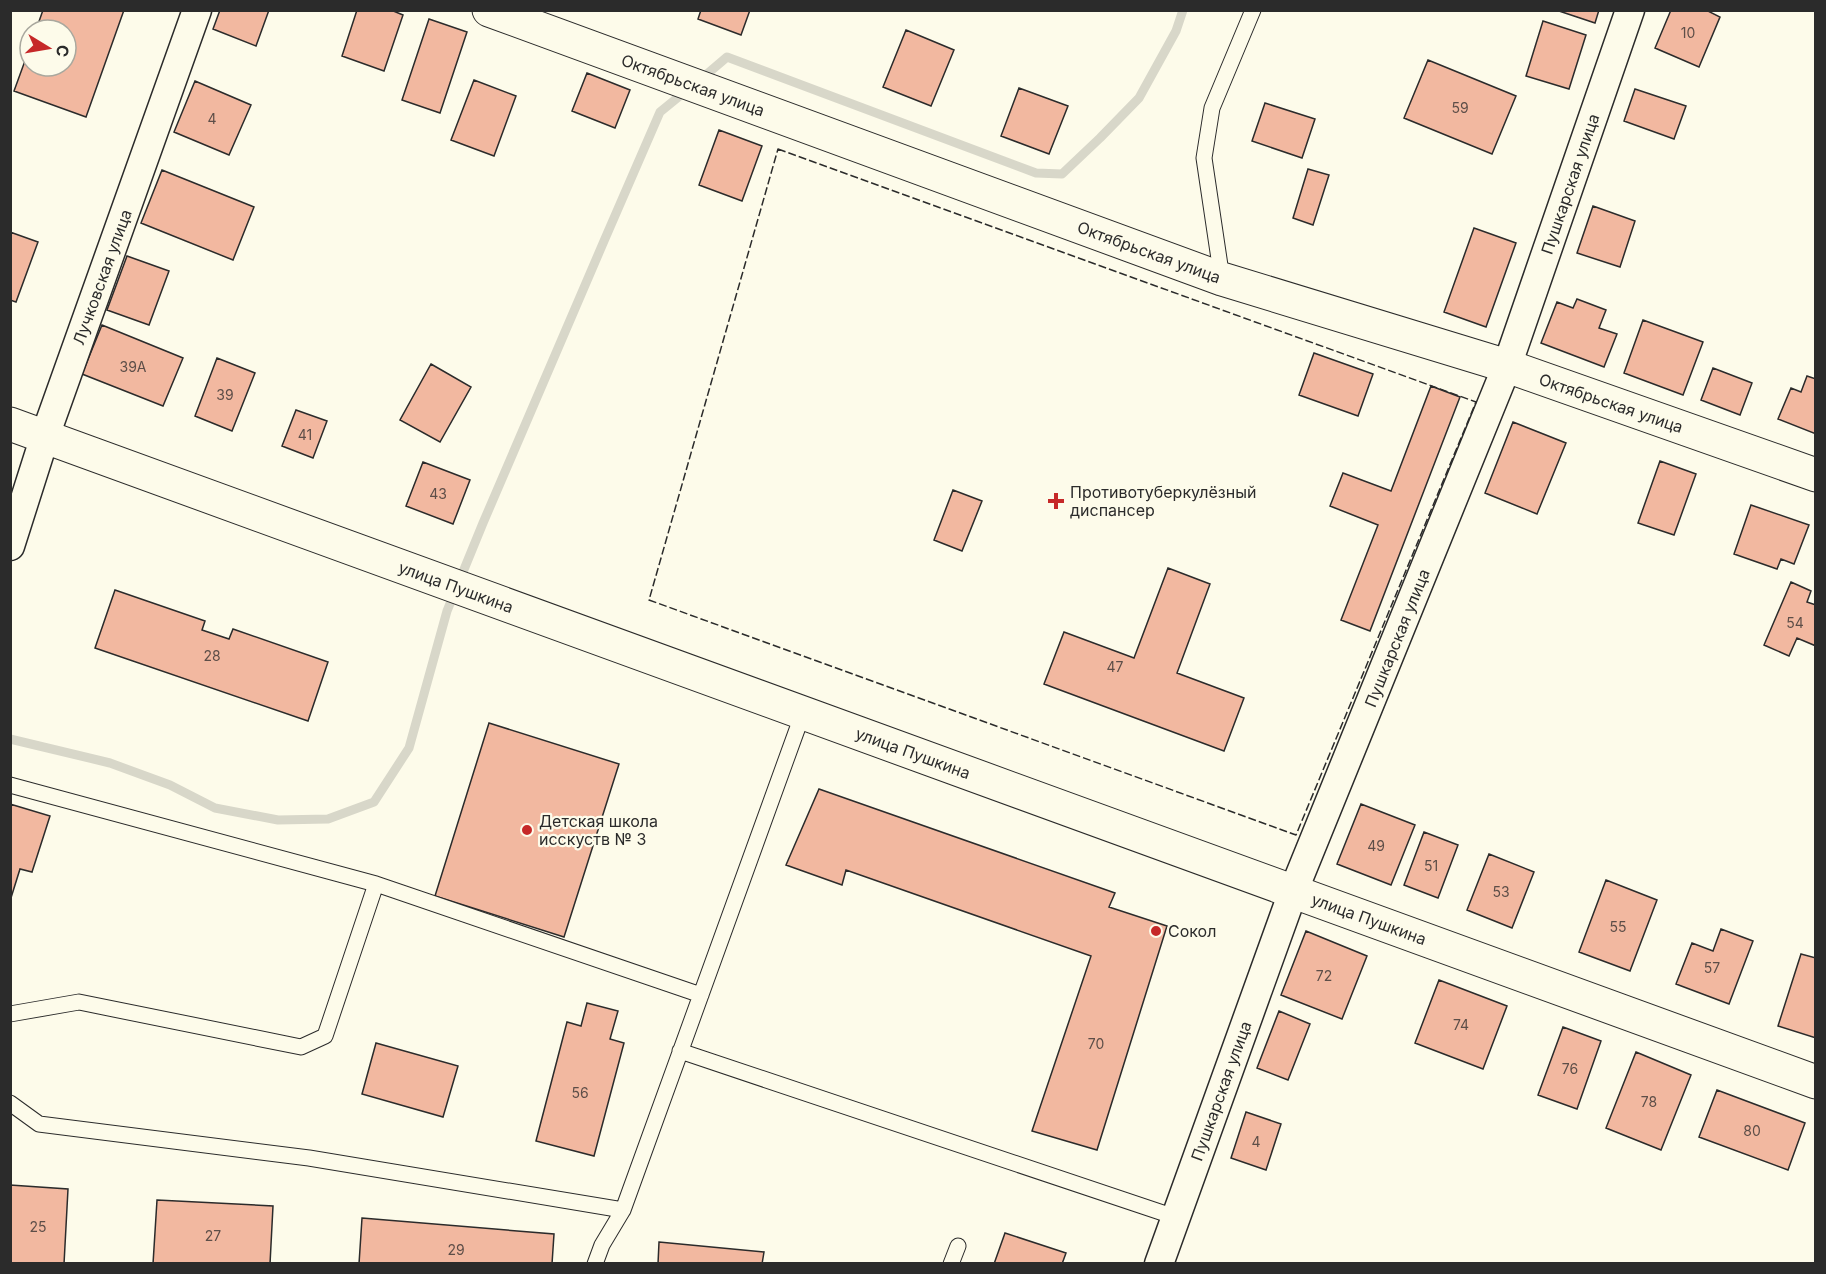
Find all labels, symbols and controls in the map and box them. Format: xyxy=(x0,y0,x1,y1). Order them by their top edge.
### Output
north arrow xyxy=(18,18,78,78)
house number: 10 xyxy=(1681,24,1695,41)
text: С xyxy=(52,43,74,59)
street label: Октябрьская улица xyxy=(619,50,767,120)
house number: 59 xyxy=(1451,99,1469,116)
house number: 4 xyxy=(207,110,217,127)
street label: Пушкарская улица xyxy=(1537,111,1603,257)
street label: Лучковская улица xyxy=(68,206,136,348)
street label: Октябрьская улица xyxy=(1075,217,1223,287)
house number: 39А xyxy=(120,358,147,375)
street label: Октябрьская улица xyxy=(1536,369,1686,437)
house number: 39 xyxy=(216,386,234,403)
house number: 41 xyxy=(298,426,312,443)
place label: Противотуберкулёзный диспансер xyxy=(1070,482,1256,520)
house number: 43 xyxy=(429,485,447,502)
marker: Противотуберкулёзный диспансер xyxy=(1047,492,1065,510)
street label: улица Пушкина xyxy=(396,557,516,617)
street label: Пушкарская улица xyxy=(1360,566,1434,710)
house number: 54 xyxy=(1786,614,1804,631)
house number: 28 xyxy=(203,647,221,664)
house number: 47 xyxy=(1107,658,1124,675)
street label: улица Пушкина xyxy=(853,723,973,783)
place label: Детская школа исскуств № 3 xyxy=(539,811,658,849)
marker: Детская школа исскуств № 3 xyxy=(520,823,534,837)
house number: 49 xyxy=(1367,837,1385,854)
house number: 51 xyxy=(1424,857,1438,874)
house number: 53 xyxy=(1492,883,1510,900)
street label: улица Пушкина xyxy=(1309,889,1429,949)
house number: 55 xyxy=(1609,918,1627,935)
place label: Сокол xyxy=(1168,921,1216,941)
marker: Сокол xyxy=(1149,924,1163,938)
house number: 57 xyxy=(1704,959,1720,976)
house number: 72 xyxy=(1316,967,1332,984)
house number: 74 xyxy=(1453,1016,1469,1033)
street label: Пушкарская улица xyxy=(1186,1018,1256,1164)
house number: 70 xyxy=(1088,1035,1104,1052)
house number: 76 xyxy=(1562,1060,1578,1077)
house number: 56 xyxy=(571,1084,589,1101)
house number: 78 xyxy=(1641,1093,1657,1110)
house number: 80 xyxy=(1743,1122,1761,1139)
house number: 4 xyxy=(1251,1133,1261,1150)
house number: 25 xyxy=(29,1218,47,1235)
house number: 27 xyxy=(205,1227,221,1244)
house number: 29 xyxy=(447,1241,465,1258)

